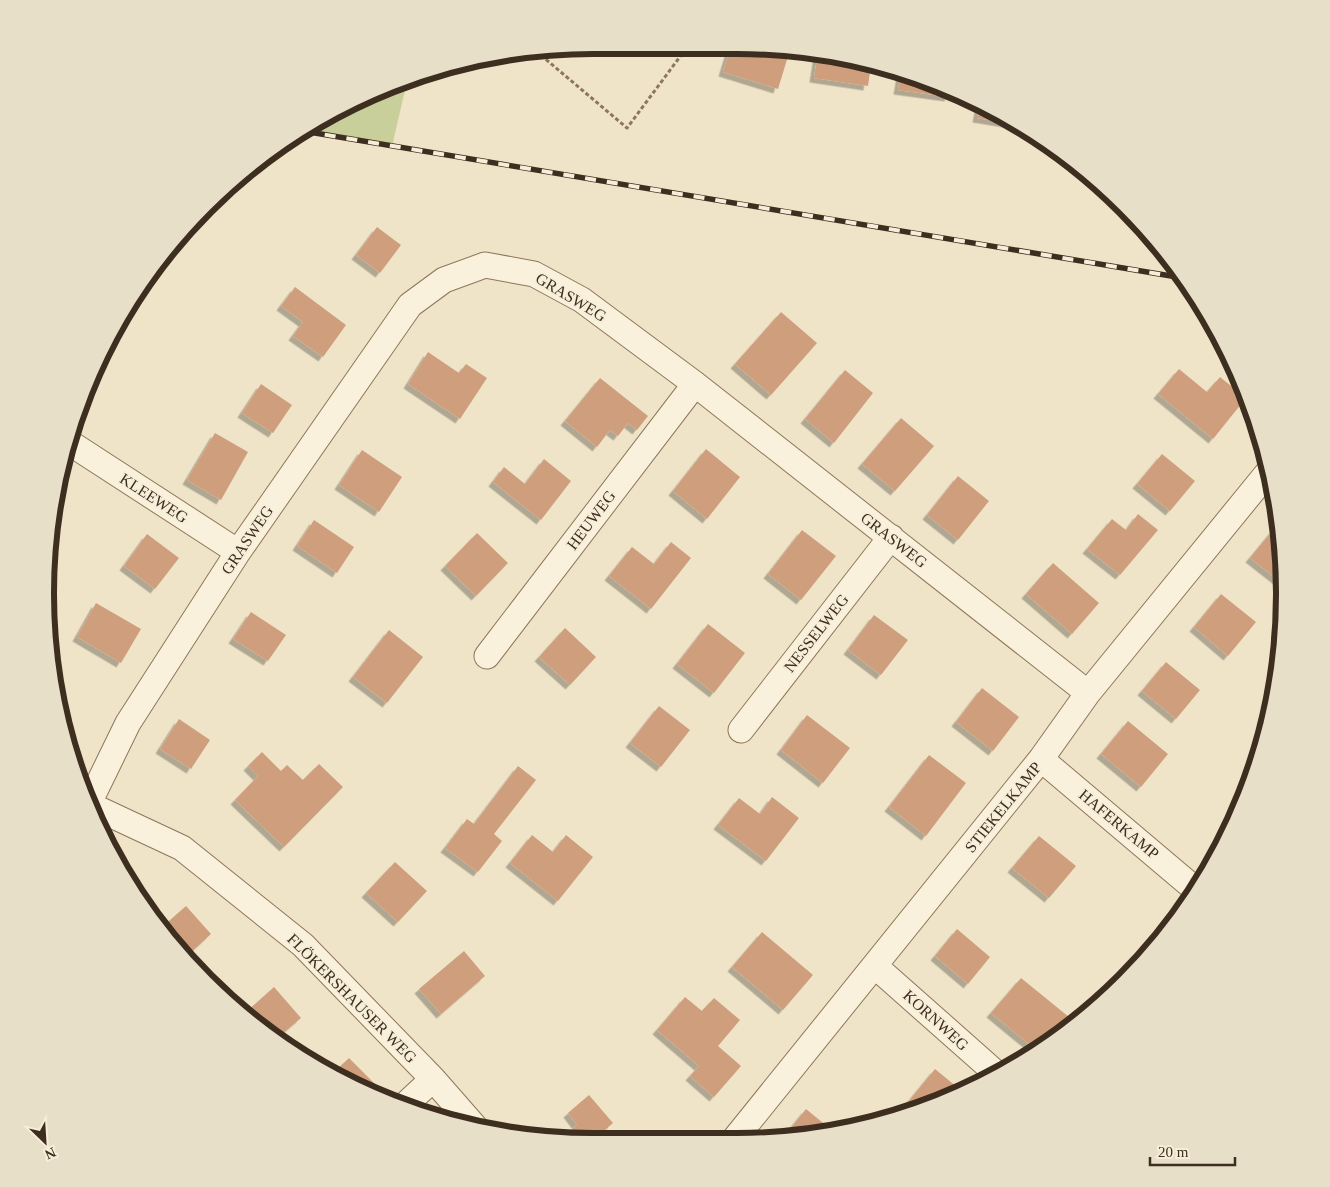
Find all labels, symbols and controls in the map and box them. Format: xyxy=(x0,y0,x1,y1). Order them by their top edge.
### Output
street label: GRASWEG xyxy=(533,269,610,325)
street label: KLEEWEG xyxy=(117,470,191,526)
street label: HEUWEG xyxy=(563,487,619,553)
street label: GRASWEG xyxy=(218,502,276,578)
street label: GRASWEG xyxy=(858,509,931,571)
street label: NESSELWEG xyxy=(780,590,852,675)
street label: STIEKELKAMP xyxy=(961,758,1045,856)
street label: HAFERKAMP xyxy=(1076,786,1162,862)
street label: FLÖKERSHAUSER WEG xyxy=(284,930,420,1066)
street label: KORNWEG xyxy=(900,986,972,1054)
north arrow xyxy=(20,1117,70,1167)
scale bar xyxy=(1150,1134,1235,1166)
text: N xyxy=(43,1144,58,1162)
text: 20 m xyxy=(1158,1144,1189,1160)

